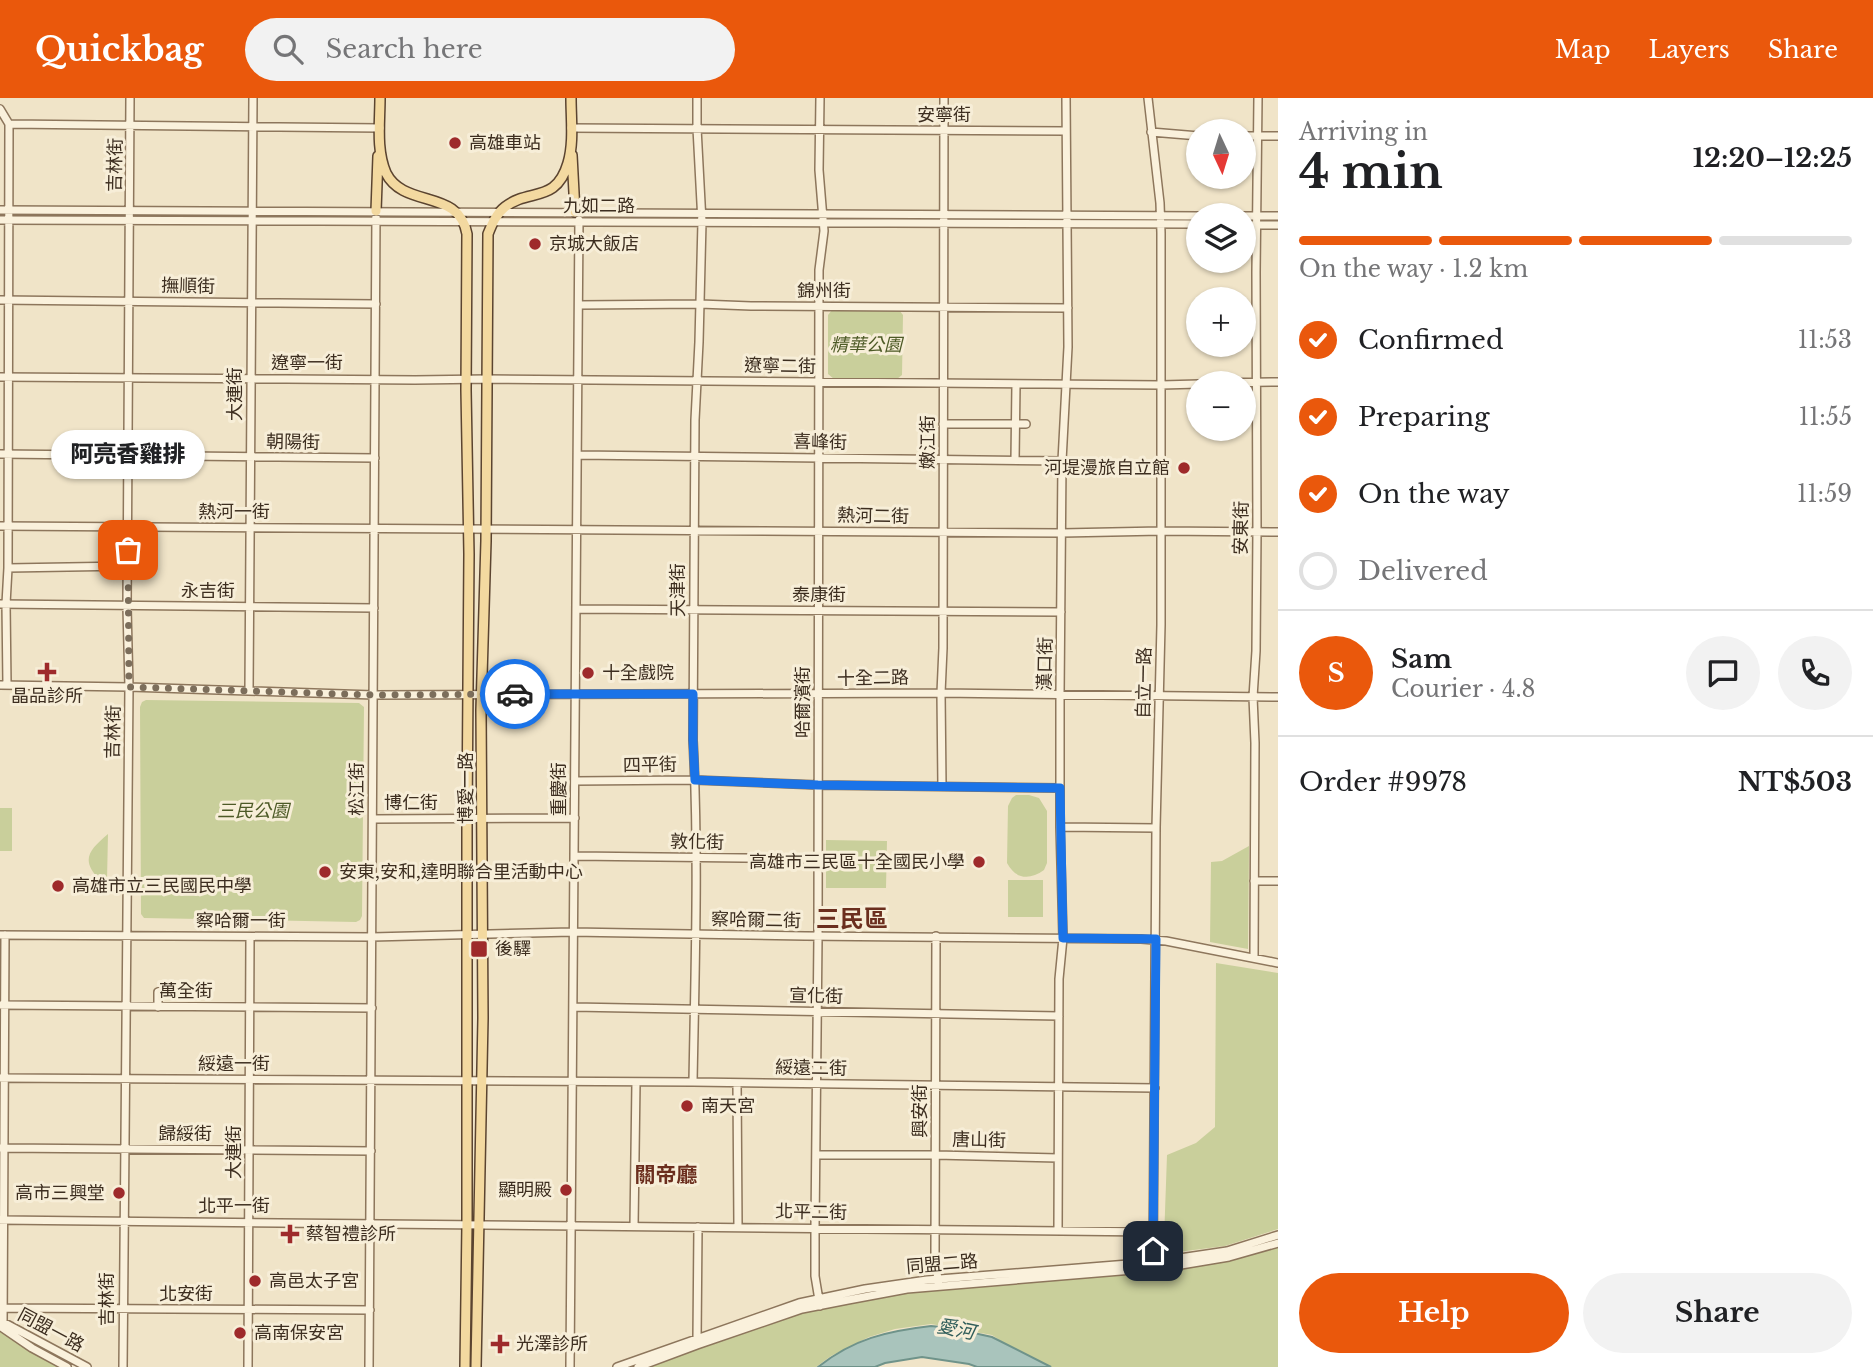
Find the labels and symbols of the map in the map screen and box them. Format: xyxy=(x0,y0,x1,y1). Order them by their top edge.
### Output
street label: 安寧街 xyxy=(917,104,971,126)
north arrow xyxy=(1186,119,1256,189)
place label: 高雄車站 xyxy=(469,132,541,154)
marker: 高雄車站 xyxy=(447,135,463,151)
street label: 吉林街 xyxy=(104,138,126,192)
street label: 九如二路 xyxy=(563,195,635,217)
place label: 京城大飯店 xyxy=(549,233,639,255)
marker: 京城大飯店 xyxy=(527,236,543,252)
street label: 撫順街 xyxy=(161,275,215,297)
street label: 錦州街 xyxy=(797,280,851,302)
park label: 精華公園 xyxy=(830,334,905,356)
street label: 遼寧一街 xyxy=(271,352,343,374)
street label: 遼寧二街 xyxy=(744,354,816,378)
street label: 大連街 xyxy=(224,367,246,421)
street label: 嫩江街 xyxy=(917,415,939,469)
callout: 阿亮香雞排 xyxy=(51,431,205,480)
street label: 朝陽街 xyxy=(266,431,320,453)
street label: 喜峰街 xyxy=(793,431,847,453)
place label: 河堤漫旅自立館 xyxy=(1044,457,1170,479)
marker: 河堤漫旅自立館 xyxy=(1176,460,1192,476)
street label: 熱河一街 xyxy=(198,501,270,523)
street label: 安東街 xyxy=(1230,501,1252,555)
street label: 熱河二街 xyxy=(837,504,909,528)
pin xyxy=(98,520,158,580)
street label: 天津街 xyxy=(667,563,689,617)
street label: 永吉街 xyxy=(181,580,235,602)
street label: 泰康街 xyxy=(792,584,846,606)
street label: 漢口街 xyxy=(1034,637,1056,691)
street label: 自立一路 xyxy=(1132,647,1156,719)
courier xyxy=(480,659,550,729)
marker: 晶品診所 xyxy=(37,662,57,682)
place label: 十全戲院 xyxy=(602,662,674,684)
marker: 十全戲院 xyxy=(580,665,596,681)
street label: 哈爾濱街 xyxy=(792,666,814,738)
street label: 十全二路 xyxy=(837,666,909,690)
place label: 晶品診所 xyxy=(11,685,83,707)
street label: 吉林街 xyxy=(102,705,124,759)
street label: 博愛一路 xyxy=(455,752,477,824)
street label: 四平街 xyxy=(623,754,677,776)
street label: 松江街 xyxy=(346,762,368,816)
street label: 重慶街 xyxy=(548,762,570,816)
street label: 博仁街 xyxy=(384,792,438,814)
park label: 三民公園 xyxy=(217,800,292,822)
street label: 敦化街 xyxy=(670,831,724,853)
place label: 高雄市三民區十全國民小學 xyxy=(749,851,965,873)
marker: 高雄市三民區十全國民小學 xyxy=(971,854,987,870)
place label: 安東,安和,達明聯合里活動中心 xyxy=(339,861,583,883)
marker: 安東,安和,達明聯合里活動中心 xyxy=(317,864,333,880)
place label: 高雄市立三民國民中學 xyxy=(72,875,252,897)
marker: 高雄市立三民國民中學 xyxy=(50,878,66,894)
district label: 三民區 xyxy=(816,904,888,933)
street label: 察哈爾二街 xyxy=(711,908,801,932)
street label: 察哈爾一街 xyxy=(196,910,286,932)
place label: 後驛 xyxy=(495,938,531,960)
marker: 後驛 xyxy=(469,939,489,959)
street label: 萬全街 xyxy=(159,980,213,1002)
street label: 宣化街 xyxy=(789,985,843,1007)
street label: 綏遠一街 xyxy=(198,1053,270,1075)
street label: 綏遠二街 xyxy=(775,1056,847,1080)
street label: 興安街 xyxy=(909,1084,931,1138)
place label: 南天宮 xyxy=(701,1095,755,1117)
marker: 南天宮 xyxy=(679,1098,695,1114)
street label: 歸綏街 xyxy=(158,1123,212,1145)
street label: 大連街 xyxy=(223,1125,245,1179)
street label: 唐山街 xyxy=(952,1129,1006,1151)
district label: 關帝廳 xyxy=(635,1162,698,1188)
place label: 顯明殿 xyxy=(498,1179,552,1201)
place label: 高市三興堂 xyxy=(15,1182,105,1204)
marker: 顯明殿 xyxy=(558,1182,574,1198)
marker: 高市三興堂 xyxy=(111,1185,127,1201)
street label: 北平一街 xyxy=(198,1195,270,1217)
street label: 北平二街 xyxy=(775,1200,847,1224)
pin xyxy=(1123,1221,1183,1281)
place label: 蔡智禮診所 xyxy=(306,1223,396,1245)
marker: 蔡智禮診所 xyxy=(280,1224,300,1244)
street label: 同盟二路 xyxy=(905,1250,979,1278)
place label: 高邑太子宮 xyxy=(269,1270,359,1292)
street label: 吉林街 xyxy=(96,1272,118,1326)
marker: 高邑太子宮 xyxy=(247,1273,263,1289)
street label: 北安街 xyxy=(159,1283,213,1305)
street label: 同盟一路 xyxy=(14,1303,88,1357)
water label: 愛河 xyxy=(935,1314,981,1345)
place label: 高南保安宮 xyxy=(254,1322,344,1344)
marker: 高南保安宮 xyxy=(232,1325,248,1341)
place label: 光澤診所 xyxy=(516,1333,588,1355)
marker: 光澤診所 xyxy=(490,1334,510,1354)

